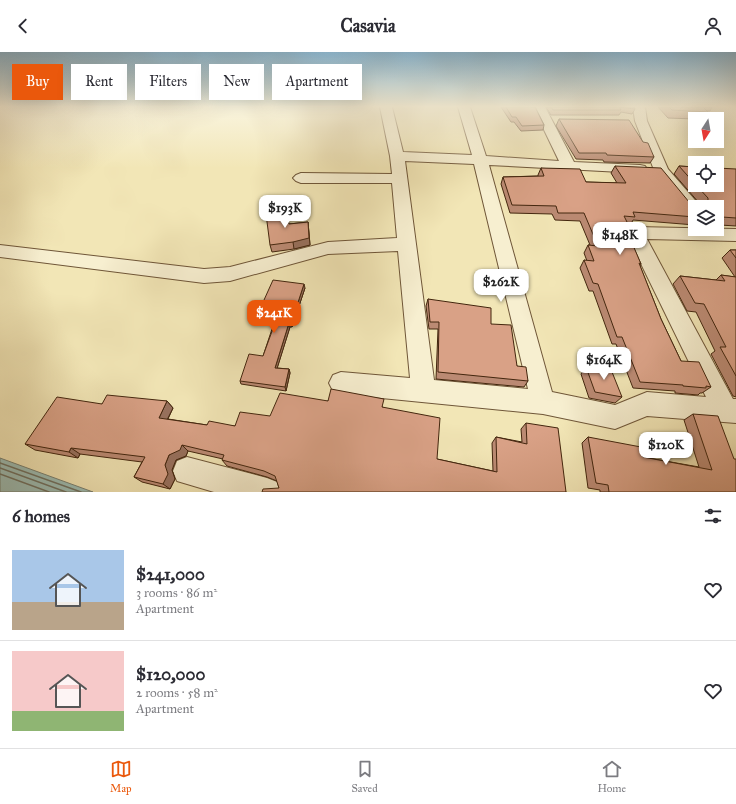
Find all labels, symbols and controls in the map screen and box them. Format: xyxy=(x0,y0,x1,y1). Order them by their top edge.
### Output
icon: back xyxy=(12,15,34,37)
text: Casavia xyxy=(340,15,396,37)
icon: person xyxy=(702,15,724,37)
chip: Buy xyxy=(12,64,63,100)
chip: Rent xyxy=(71,64,127,100)
chip: Filters xyxy=(135,64,201,100)
chip: New xyxy=(209,64,264,100)
chip: Apartment xyxy=(272,64,362,100)
north arrow xyxy=(688,112,724,148)
map controls xyxy=(688,112,724,236)
button: locate xyxy=(688,156,724,192)
pin: $193K xyxy=(257,195,313,229)
text: $193K xyxy=(268,200,302,216)
button: layers xyxy=(688,200,724,236)
pin: $148K xyxy=(592,222,648,256)
text: $148K xyxy=(602,227,638,243)
pin: $262K xyxy=(473,269,529,303)
text: $262K xyxy=(483,274,519,290)
pin: $241K xyxy=(246,300,302,334)
text: $241K xyxy=(256,305,292,321)
pin: $164K xyxy=(576,347,632,381)
text: $164K xyxy=(586,352,622,368)
pin: $120K xyxy=(638,432,694,466)
text: $120K xyxy=(648,437,684,453)
icon: filters xyxy=(702,505,724,527)
text: 6 homes xyxy=(12,506,70,527)
text: $241,000 xyxy=(136,564,205,585)
icon: home xyxy=(44,566,92,614)
icon: heart xyxy=(702,579,724,601)
text: 3 rooms · 86 m² xyxy=(136,585,217,601)
text: Apartment xyxy=(136,601,194,617)
text: $120,000 xyxy=(136,664,205,685)
icon: home xyxy=(44,667,92,715)
icon: heart xyxy=(702,680,724,702)
text: 2 rooms · 58 m² xyxy=(136,685,218,701)
text: Apartment xyxy=(136,701,194,717)
tab: Map xyxy=(110,758,132,795)
tab: Saved xyxy=(352,758,378,795)
tab: Home xyxy=(597,758,626,795)

